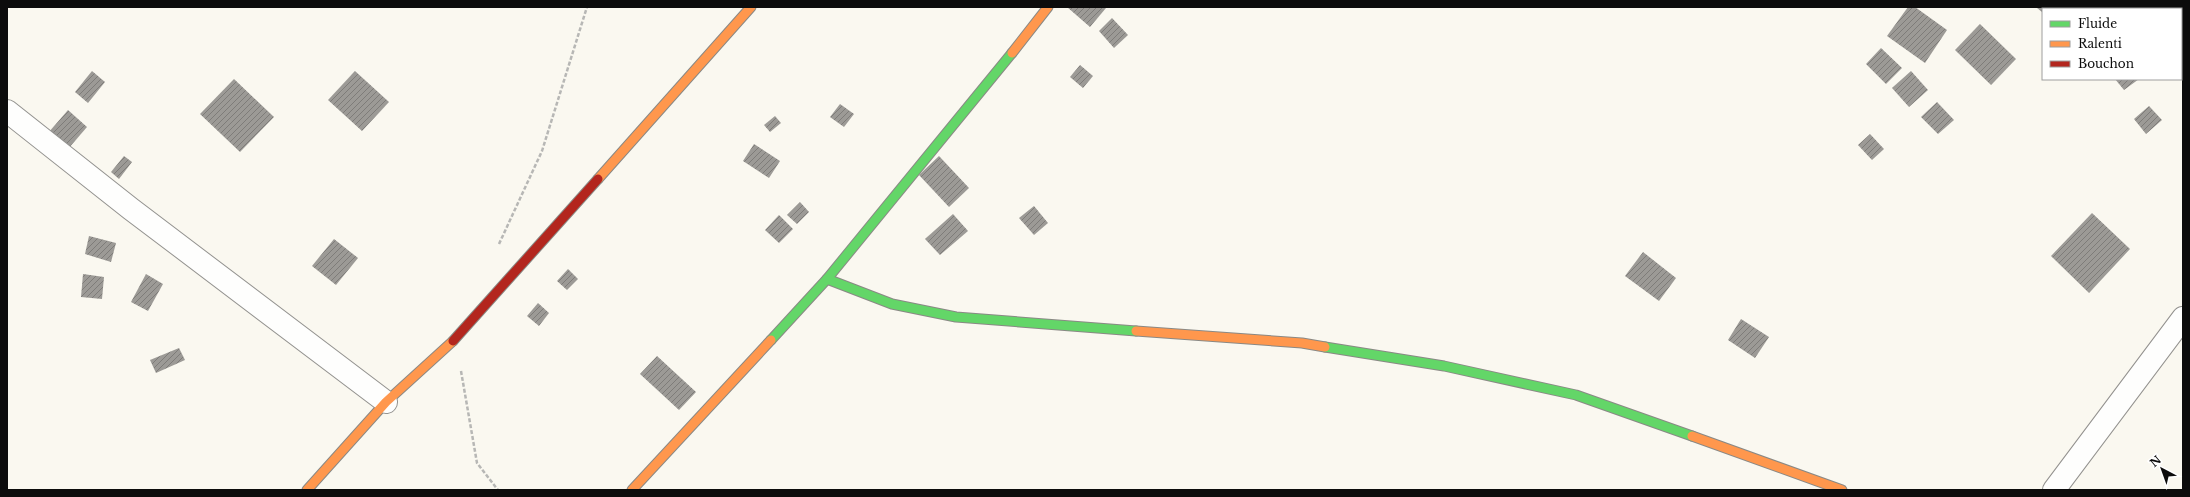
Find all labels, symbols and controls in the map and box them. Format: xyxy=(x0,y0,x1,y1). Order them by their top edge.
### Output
legend xyxy=(2042,8,2182,80)
text: Fluide xyxy=(2078,16,2117,31)
text: Ralenti xyxy=(2078,36,2122,51)
text: Bouchon xyxy=(2078,56,2134,71)
north arrow xyxy=(2142,449,2182,489)
text: N xyxy=(2147,452,2164,470)

